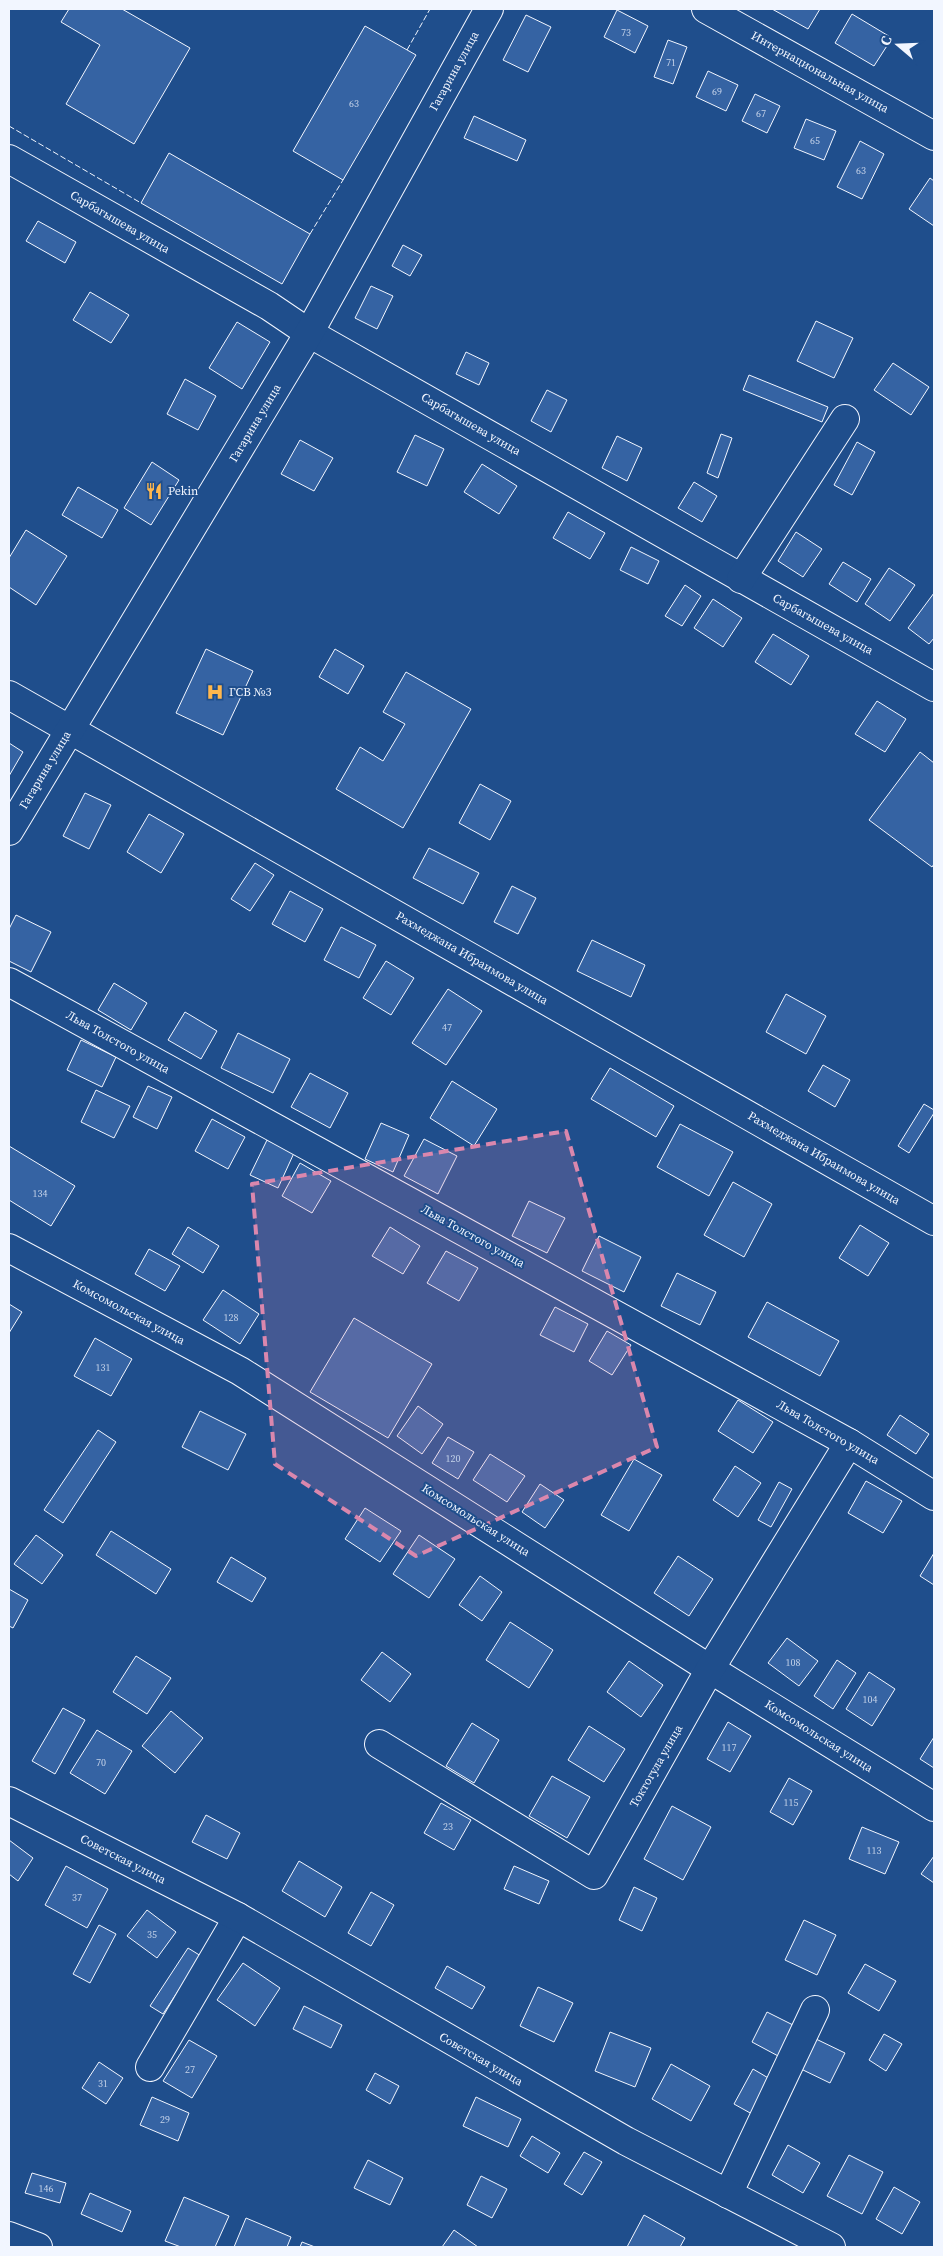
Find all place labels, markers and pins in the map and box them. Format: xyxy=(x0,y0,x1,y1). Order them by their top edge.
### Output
restaurant icon: Pekin xyxy=(144,481,164,501)
place label: Pekin xyxy=(168,483,198,499)
hospital icon: ГСВ №3 xyxy=(205,682,225,702)
place label: ГСВ №3 xyxy=(229,684,272,700)

